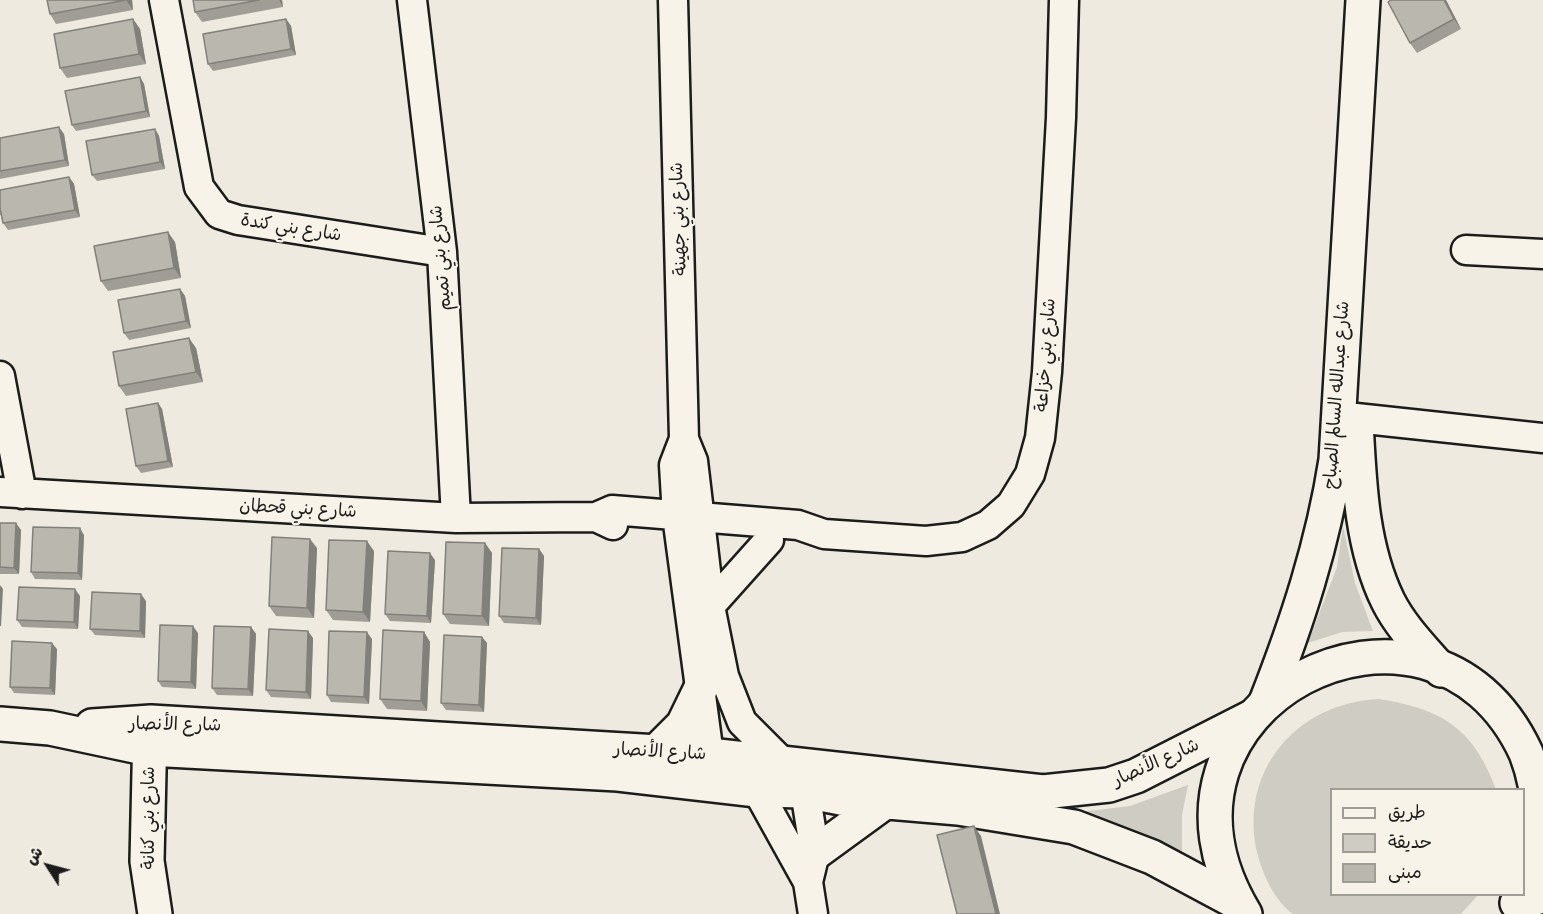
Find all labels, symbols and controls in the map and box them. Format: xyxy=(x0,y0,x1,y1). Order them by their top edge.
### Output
street label: شارع بني جهينة xyxy=(666,162,692,276)
street label: شارع بني تميم xyxy=(426,204,456,312)
street label: شارع بني كندة xyxy=(239,209,343,247)
street label: شارع بني خزاعة xyxy=(1031,297,1061,413)
street label: شارع عبدالله السالم الصباح xyxy=(1320,300,1354,490)
street label: شارع بني قحطان xyxy=(239,495,357,523)
street label: شارع الأنصار xyxy=(129,713,221,737)
street label: شارع الأنصار xyxy=(1109,734,1203,792)
street label: شارع الأنصار xyxy=(613,739,707,765)
street label: شارع بني كنانة xyxy=(138,766,160,870)
legend xyxy=(1330,788,1525,896)
text: طريق xyxy=(1388,799,1426,824)
text: حديقة xyxy=(1388,829,1432,854)
north arrow xyxy=(18,836,78,896)
text: ش xyxy=(19,842,48,869)
text: مبنى xyxy=(1388,859,1422,884)

